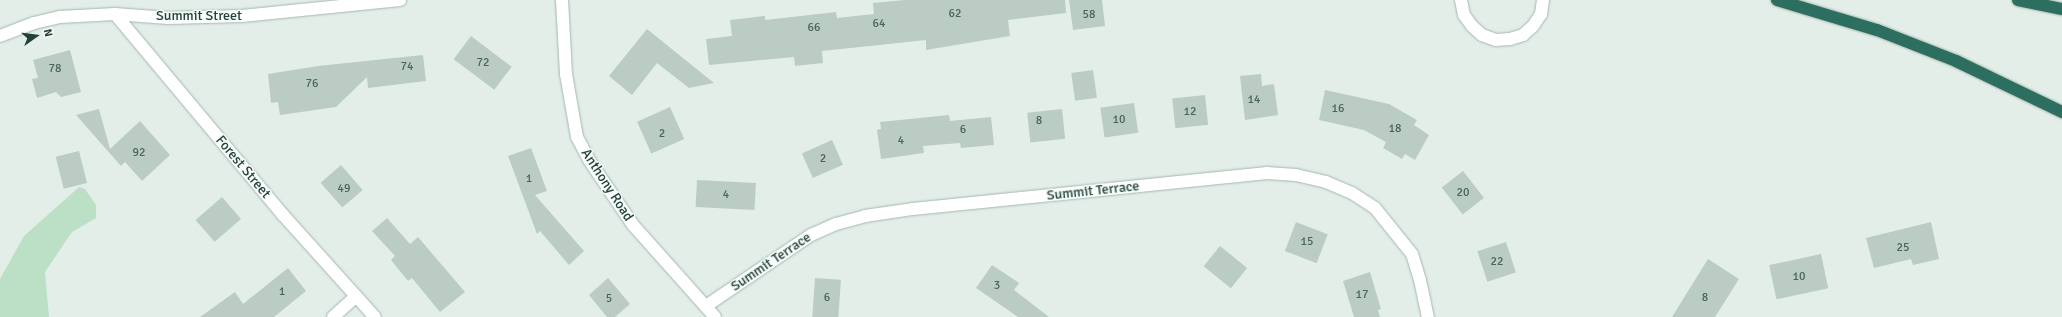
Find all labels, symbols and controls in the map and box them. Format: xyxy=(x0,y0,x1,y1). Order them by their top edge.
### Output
house number: 62 xyxy=(949,7,961,21)
street label: Summit Street xyxy=(156,8,242,24)
house number: 58 xyxy=(1083,8,1095,22)
north arrow xyxy=(16,16,56,56)
house number: 64 xyxy=(873,17,885,31)
house number: 66 xyxy=(808,21,820,35)
text: N xyxy=(41,28,55,38)
house number: 72 xyxy=(477,56,489,70)
house number: 74 xyxy=(401,60,413,74)
house number: 78 xyxy=(49,62,61,76)
house number: 76 xyxy=(306,77,318,91)
house number: 14 xyxy=(1248,93,1260,107)
house number: 16 xyxy=(1332,102,1344,116)
house number: 12 xyxy=(1184,105,1196,119)
house number: 10 xyxy=(1113,113,1125,127)
house number: 8 xyxy=(1036,114,1042,128)
house number: 18 xyxy=(1389,122,1401,136)
house number: 6 xyxy=(960,123,966,137)
house number: 2 xyxy=(659,127,665,141)
street label: Forest Street xyxy=(212,132,274,202)
house number: 4 xyxy=(898,134,904,148)
house number: 92 xyxy=(133,146,145,160)
street label: Anthony Road xyxy=(577,146,637,224)
house number: 2 xyxy=(820,152,826,166)
house number: 1 xyxy=(526,172,532,186)
street label: Summit Terrace xyxy=(1046,178,1140,204)
house number: 49 xyxy=(338,182,350,196)
house number: 20 xyxy=(1457,186,1469,200)
house number: 4 xyxy=(723,188,729,202)
street label: Summit Terrace xyxy=(728,229,814,295)
house number: 15 xyxy=(1301,235,1313,249)
house number: 25 xyxy=(1897,241,1909,255)
house number: 22 xyxy=(1491,255,1503,269)
house number: 10 xyxy=(1793,270,1805,284)
house number: 3 xyxy=(994,279,1000,293)
house number: 1 xyxy=(279,285,285,299)
house number: 17 xyxy=(1356,288,1368,302)
house number: 6 xyxy=(824,291,830,305)
house number: 8 xyxy=(1702,291,1708,305)
house number: 5 xyxy=(606,292,612,306)

